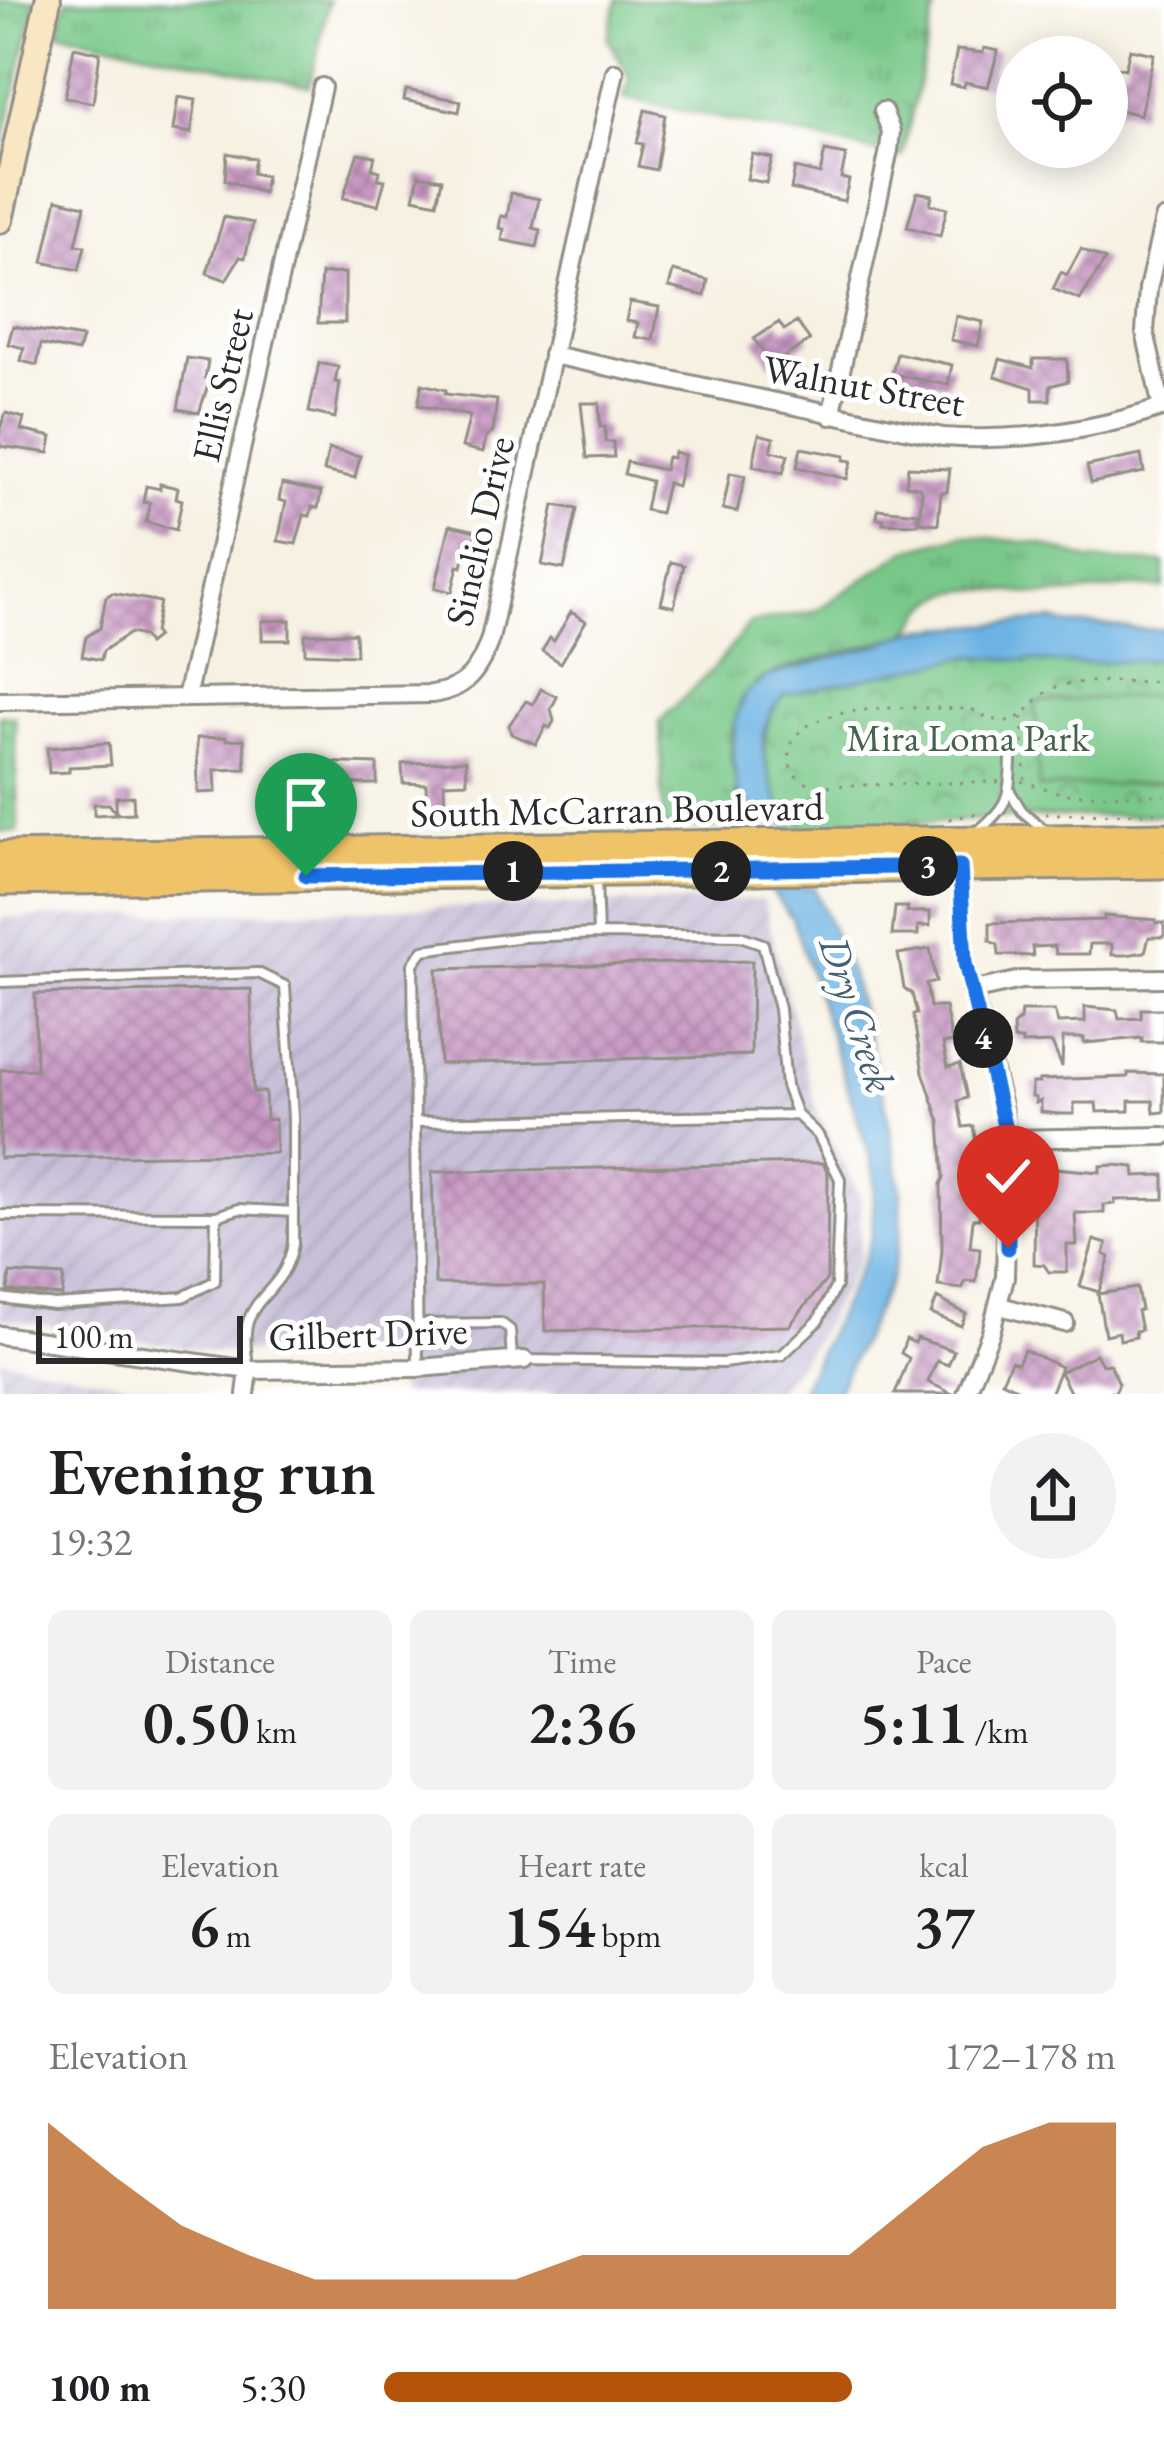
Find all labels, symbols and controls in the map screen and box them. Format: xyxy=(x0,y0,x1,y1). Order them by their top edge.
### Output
map controls xyxy=(996,36,1128,168)
button: locate xyxy=(996,36,1128,168)
street label: Ellis Street xyxy=(180,303,265,467)
street label: Walnut Street xyxy=(759,343,969,428)
street label: Sinelio Drive xyxy=(433,431,526,631)
park label: Mira Loma Park xyxy=(846,712,1090,763)
pin xyxy=(255,753,357,876)
icon: arrive xyxy=(273,771,339,837)
street label: South McCarran Boulevard xyxy=(410,780,825,839)
pin: 3 xyxy=(898,836,958,896)
pin: 1 xyxy=(483,841,543,901)
pin: 2 xyxy=(691,841,751,901)
text: 3 xyxy=(919,844,937,887)
text: 1 xyxy=(504,849,522,892)
text: 2 xyxy=(712,849,730,892)
water label: Dry Creek xyxy=(806,928,909,1100)
pin: 4 xyxy=(953,1008,1013,1068)
text: 4 xyxy=(974,1016,992,1059)
pin xyxy=(957,1125,1059,1248)
icon: check xyxy=(975,1143,1041,1209)
street label: Gilbert Drive xyxy=(268,1305,468,1362)
scale bar xyxy=(36,1310,243,1363)
text: 100 m xyxy=(54,1315,134,1358)
text: Evening run xyxy=(48,1428,376,1514)
button: share xyxy=(990,1433,1116,1559)
text: 19:32 xyxy=(48,1516,133,1567)
text: Distance xyxy=(165,1640,275,1683)
text: Time xyxy=(548,1640,616,1683)
text: Pace xyxy=(916,1640,972,1683)
text: 0.50 xyxy=(143,1683,250,1761)
text: 2:36 xyxy=(528,1683,636,1761)
text: 5:11 xyxy=(859,1683,968,1761)
text: km xyxy=(250,1710,297,1753)
text: /km xyxy=(968,1710,1029,1753)
text: Elevation xyxy=(161,1844,279,1887)
text: Heart rate xyxy=(518,1844,646,1887)
text: kcal xyxy=(919,1844,969,1887)
text: 6 xyxy=(188,1887,219,1965)
text: 154 xyxy=(503,1887,595,1965)
text: 37 xyxy=(913,1887,975,1965)
text: m xyxy=(219,1914,252,1957)
text: bpm xyxy=(595,1914,661,1957)
text: Elevation xyxy=(48,2030,188,2081)
text: 172–178 m xyxy=(944,2030,1116,2081)
text: 100 m xyxy=(48,2362,151,2413)
text: 5:30 xyxy=(240,2362,306,2413)

